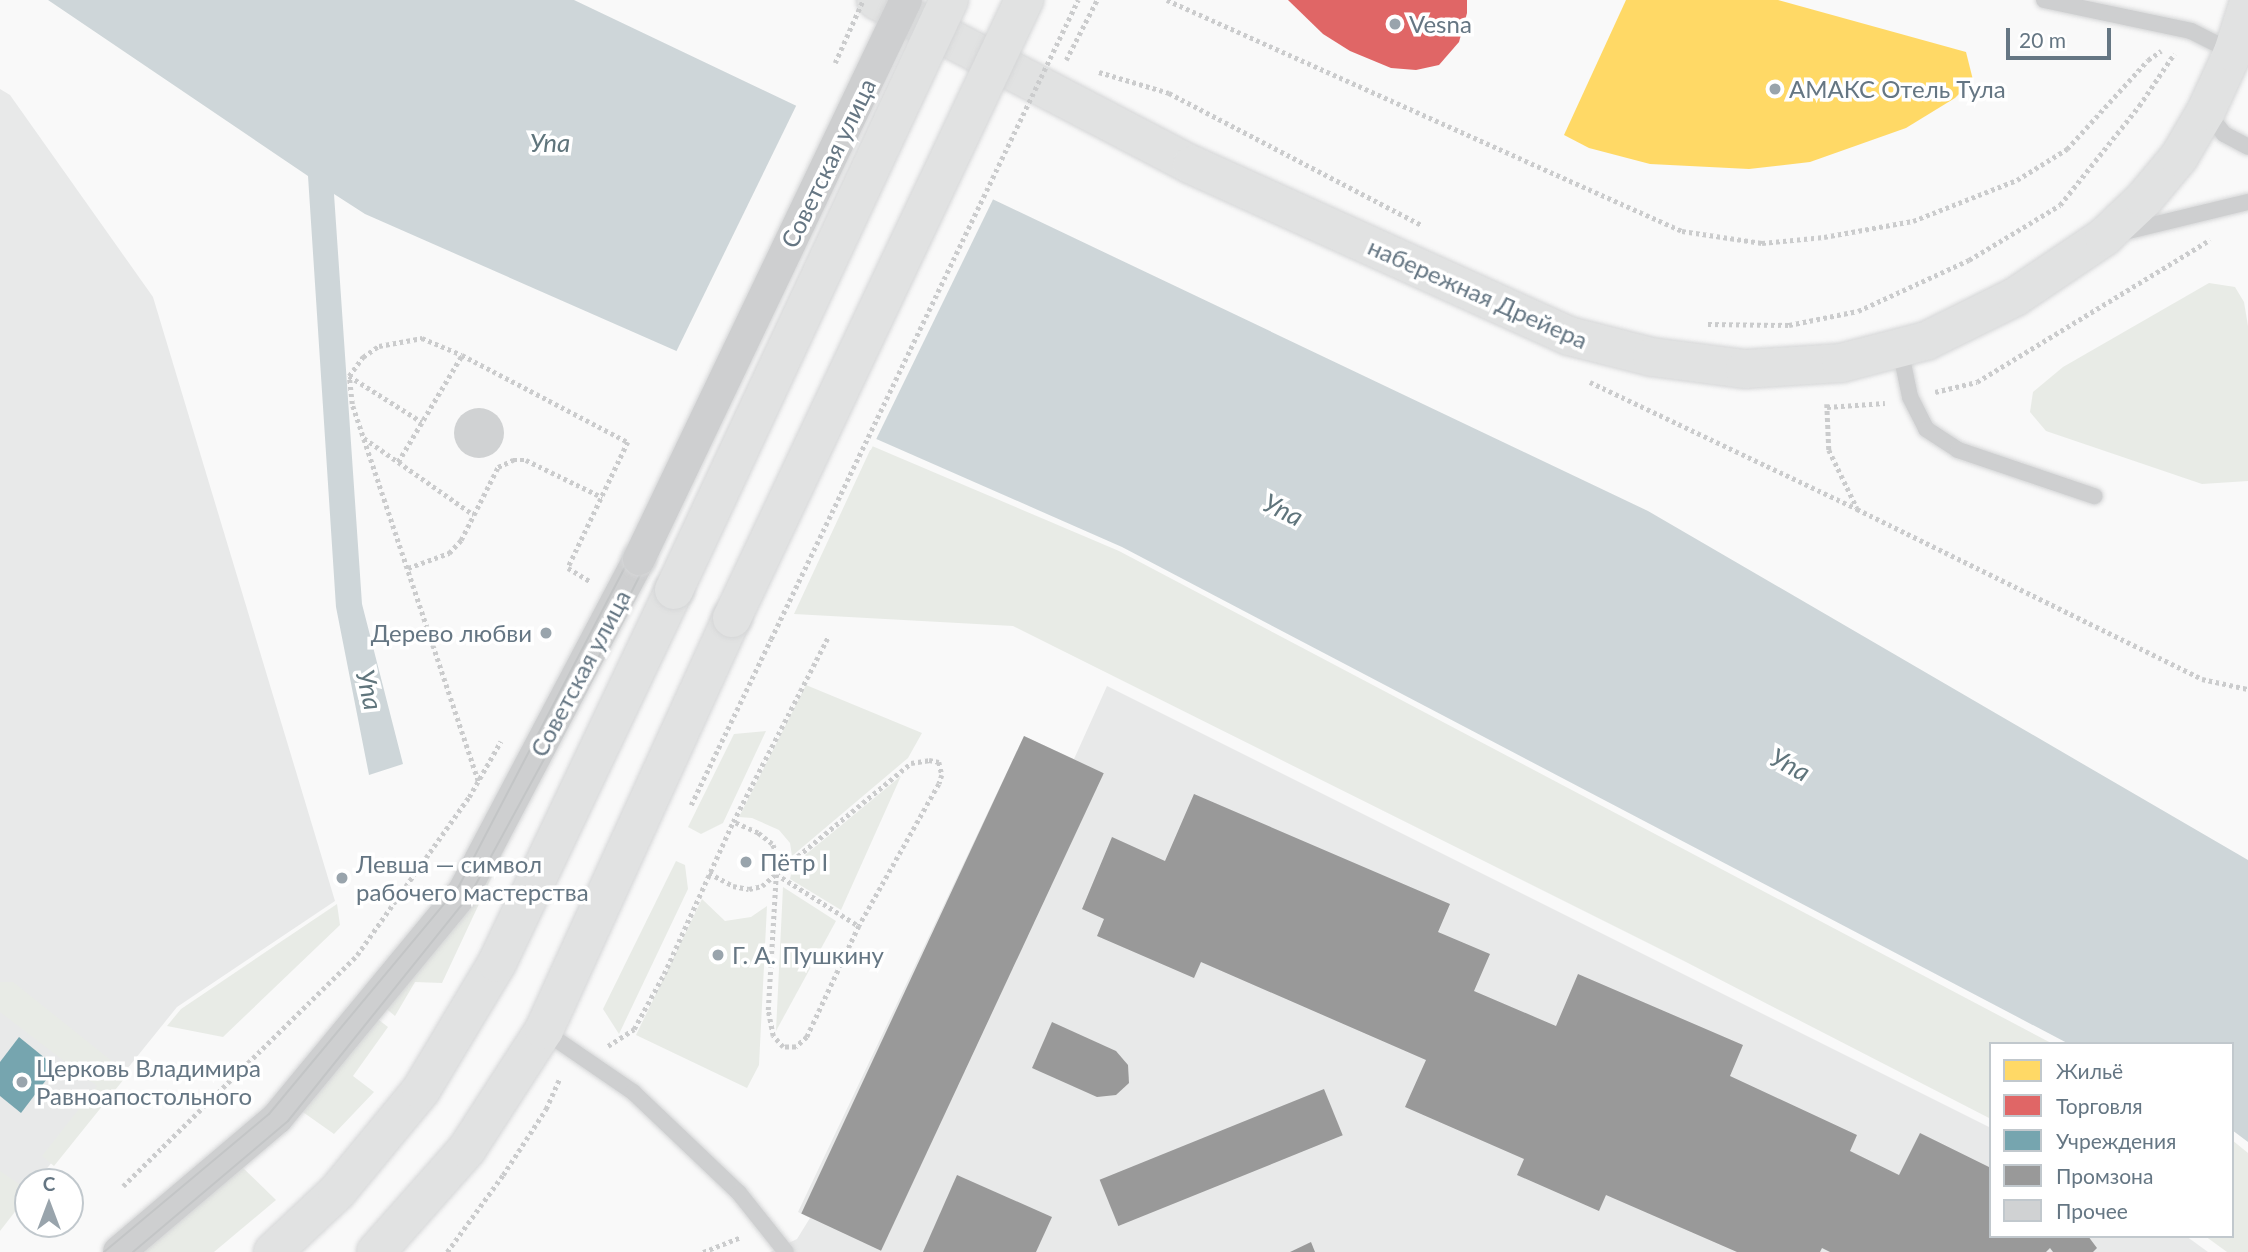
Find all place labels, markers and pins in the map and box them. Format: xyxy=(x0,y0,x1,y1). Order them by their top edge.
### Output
place label: Vesna xyxy=(1409,10,1472,38)
marker: Vesna xyxy=(1387,16,1403,32)
place label: АМАКС Отель Тула xyxy=(1789,75,2006,103)
marker: АМАКС Отель Тула xyxy=(1767,81,1783,97)
place label: Дерево любви xyxy=(371,619,532,647)
marker: Дерево любви xyxy=(538,625,554,641)
place label: Пётр I xyxy=(760,848,828,876)
place label: Левша — символ рабочего мастерства xyxy=(356,850,589,906)
marker: Пётр I xyxy=(738,854,754,870)
marker: Левша — символ рабочего мастерства xyxy=(334,870,350,886)
place label: Г. А. Пушкину xyxy=(732,941,884,969)
marker: Г. А. Пушкину xyxy=(710,947,726,963)
place label: Церковь Владимира Равноапостольного xyxy=(36,1054,261,1110)
marker: Церковь Владимира Равноапостольного xyxy=(14,1074,30,1090)

